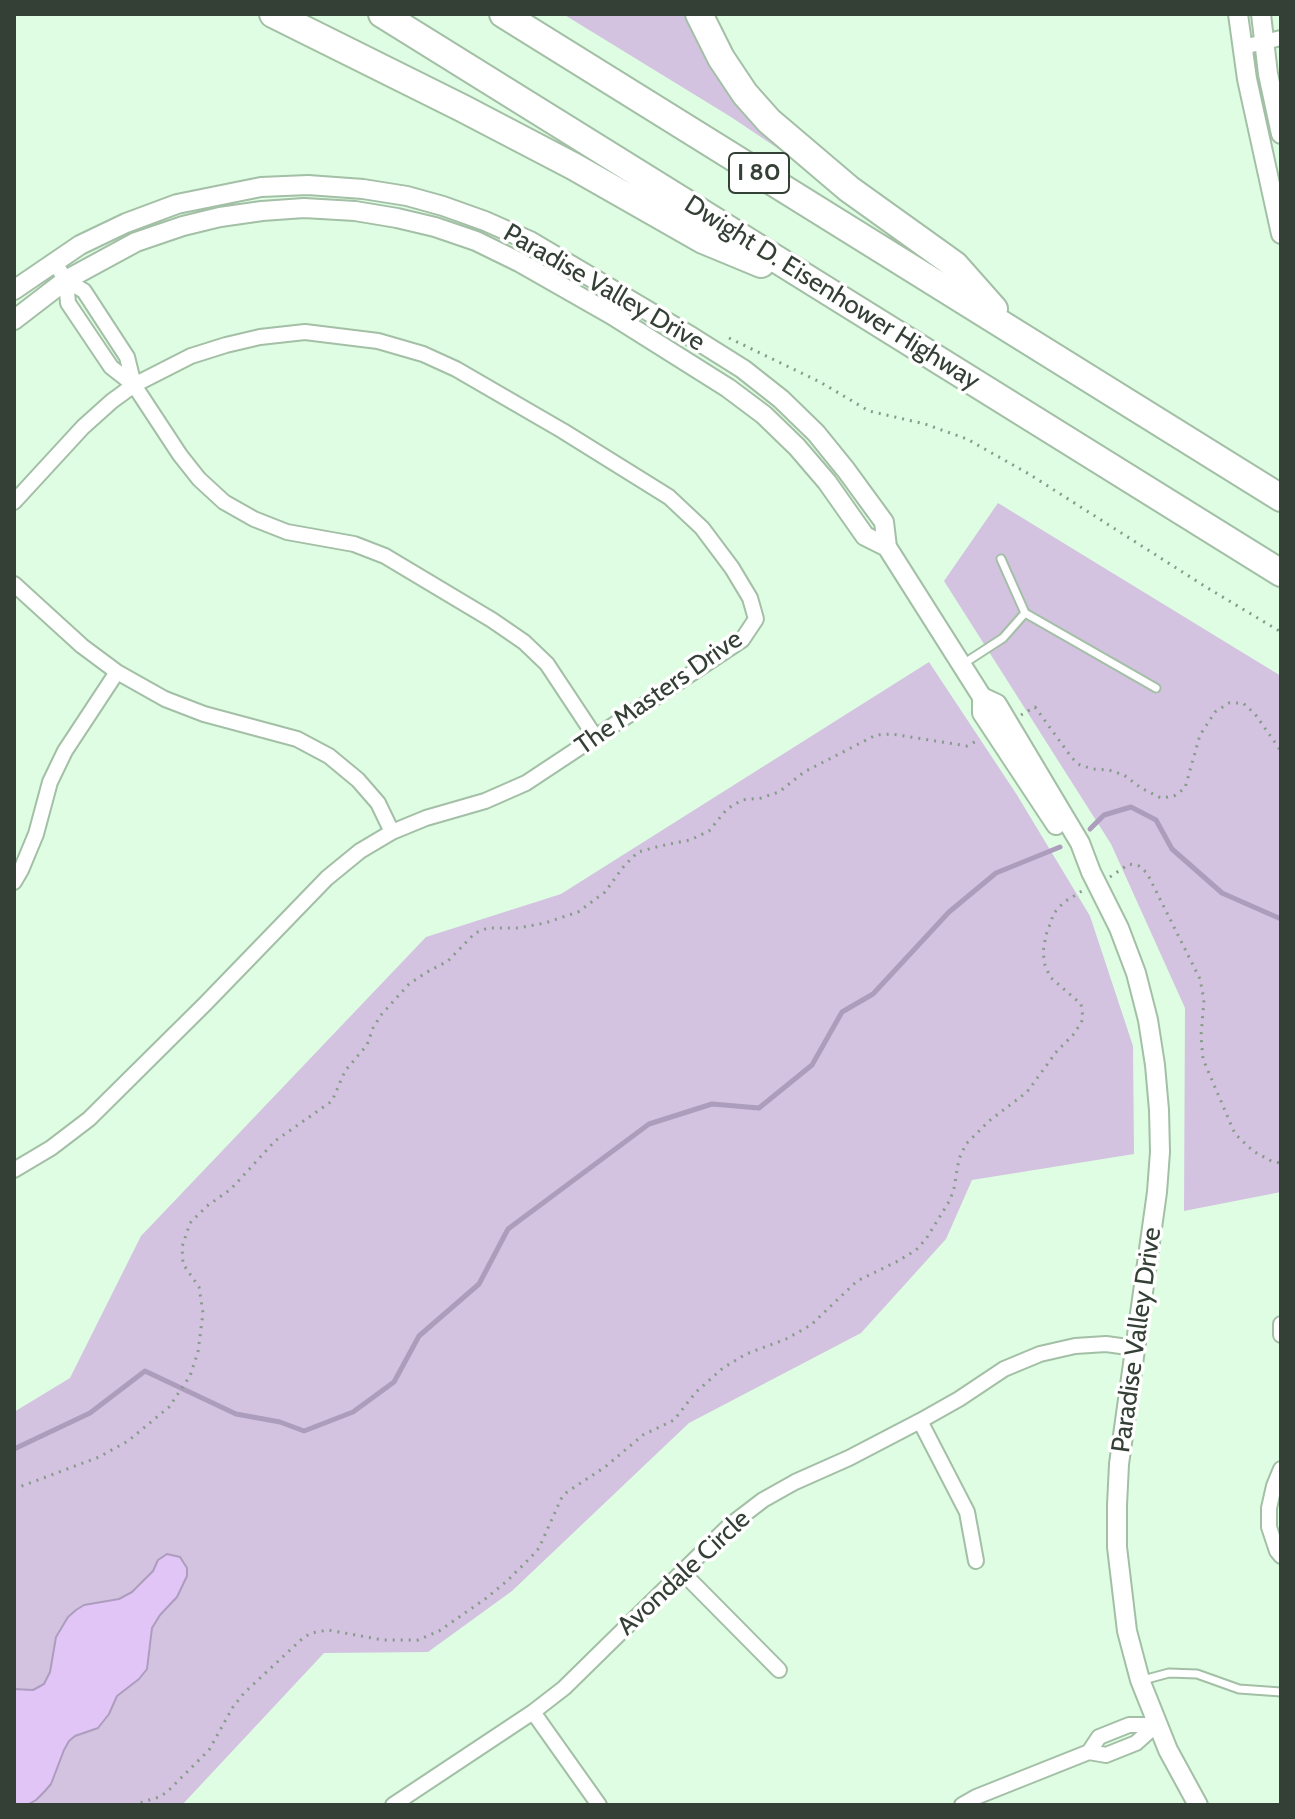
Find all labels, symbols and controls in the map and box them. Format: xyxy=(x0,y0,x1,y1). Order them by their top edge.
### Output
road number: I 80 xyxy=(729,153,789,193)
street label: Dwight D. Eisenhower Highway xyxy=(679,189,985,397)
street label: Paradise Valley Drive xyxy=(498,218,710,358)
street label: The Masters Drive xyxy=(570,624,748,762)
street label: Paradise Valley Drive xyxy=(1106,1225,1168,1455)
street label: Avondale Circle xyxy=(611,1504,757,1642)

